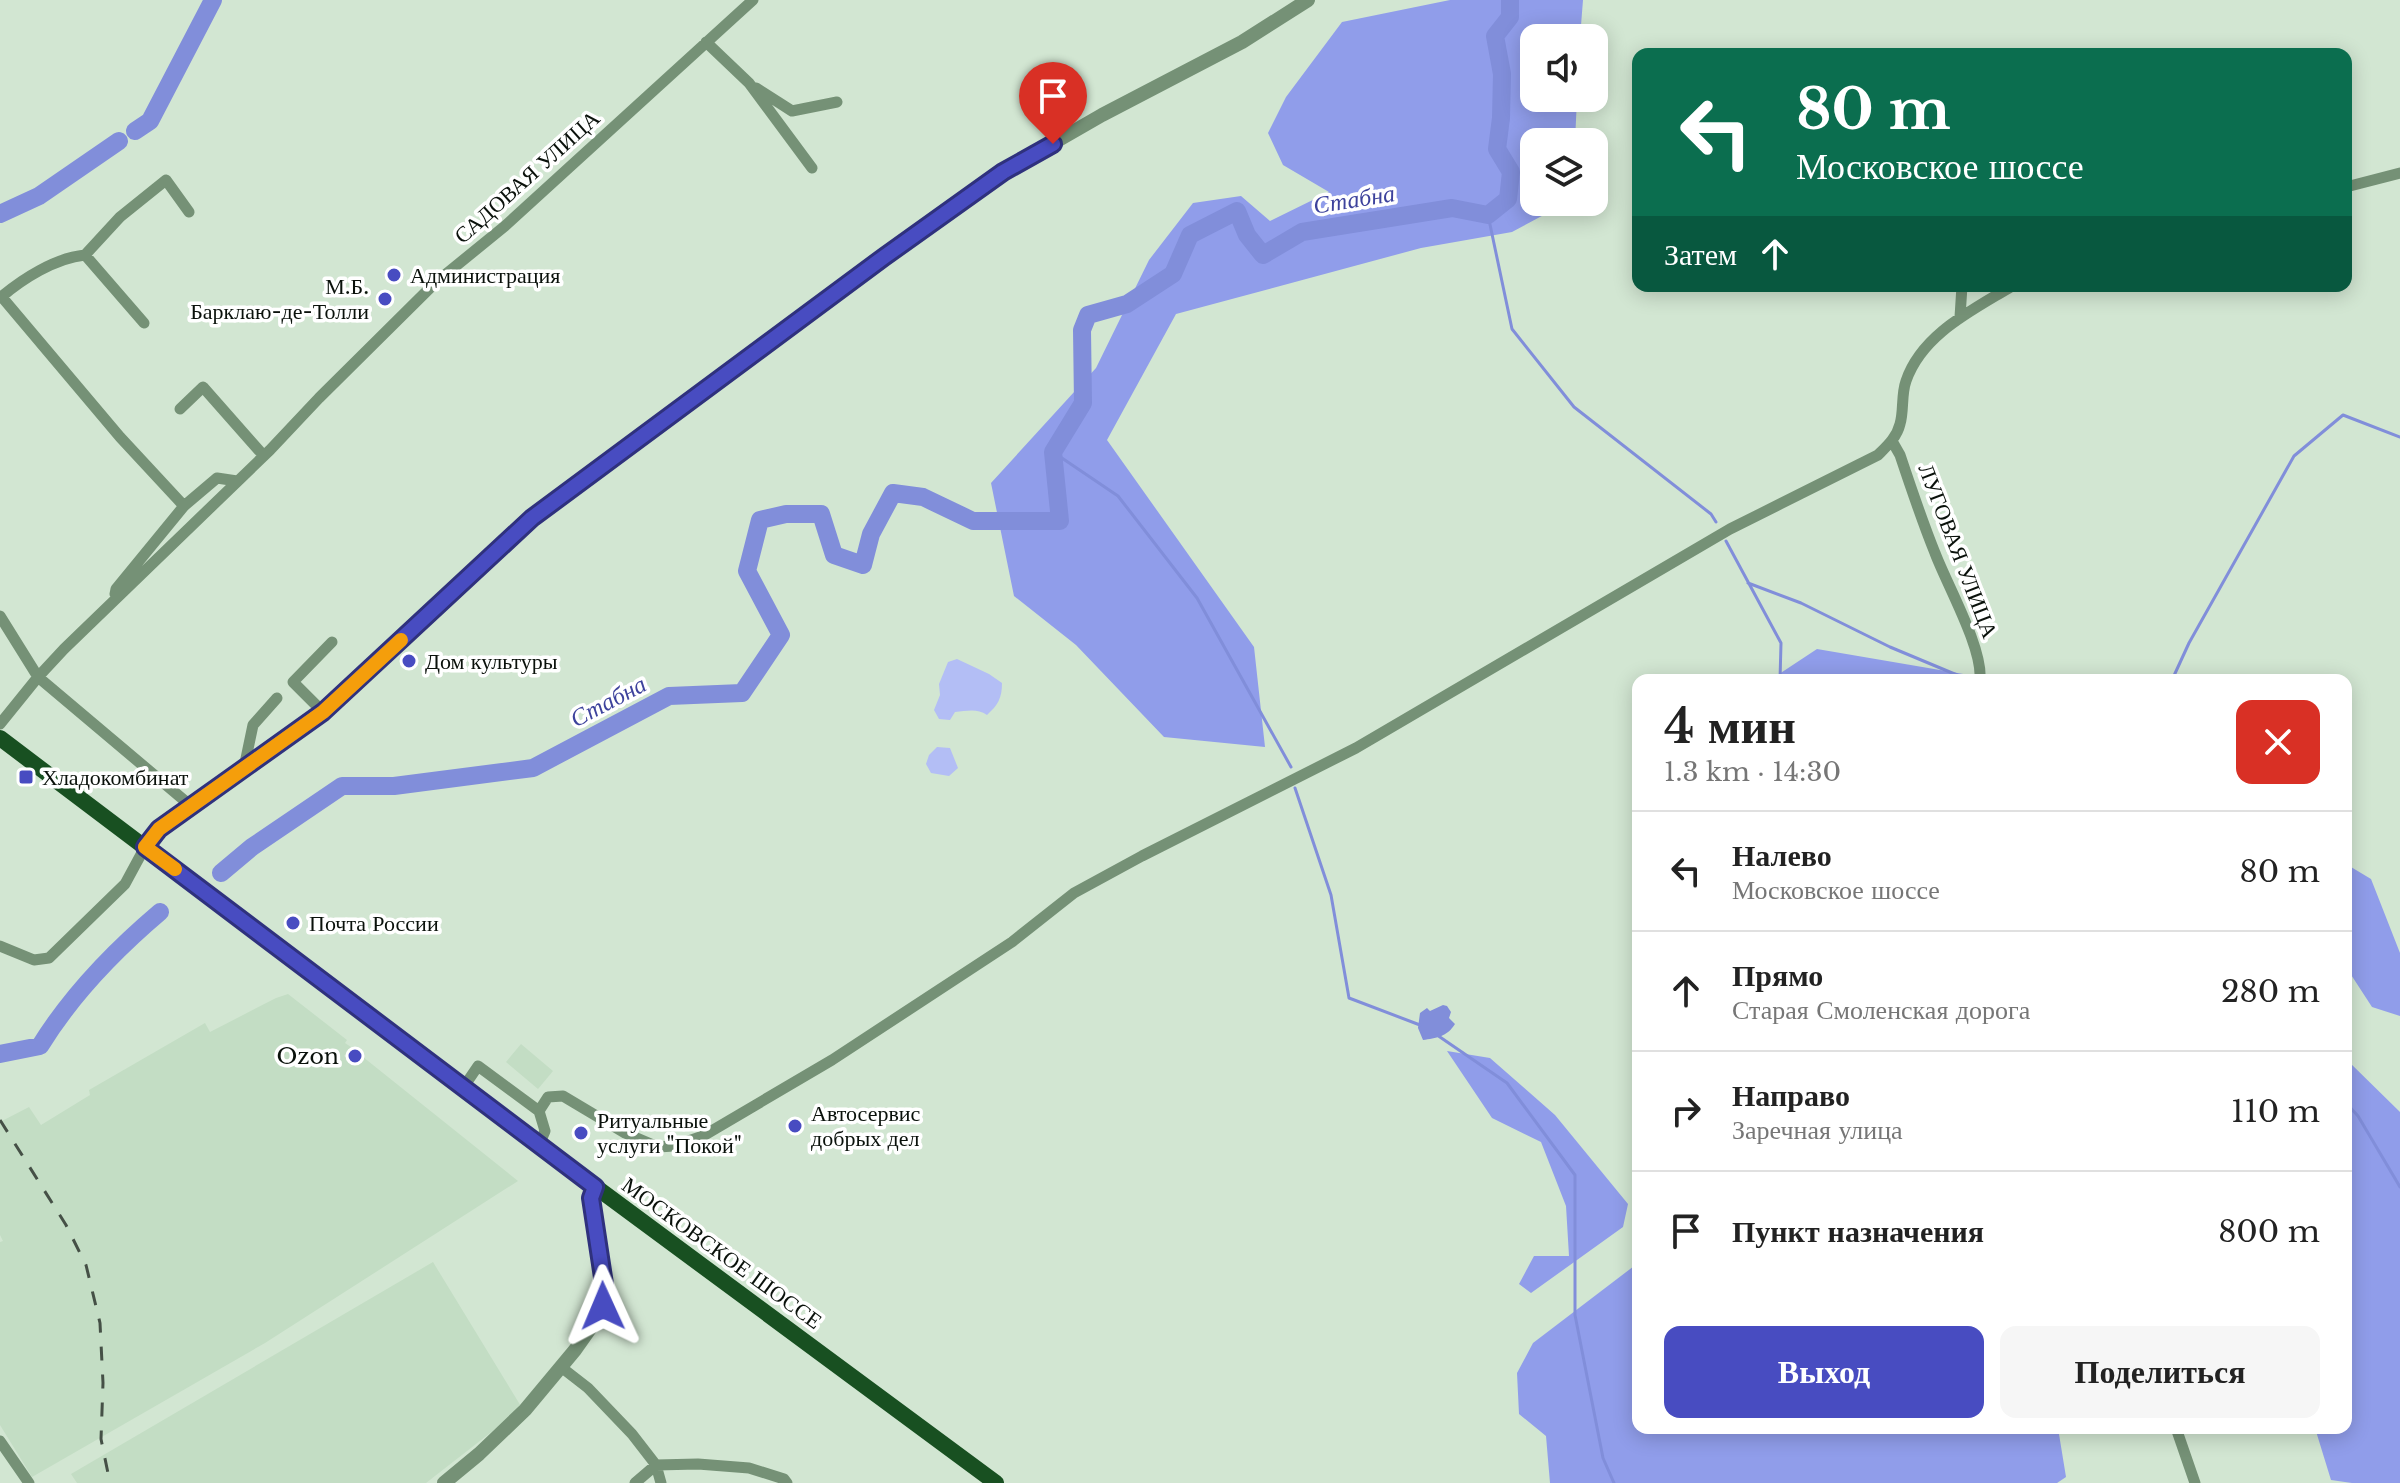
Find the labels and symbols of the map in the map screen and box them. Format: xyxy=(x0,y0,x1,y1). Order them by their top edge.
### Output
pin xyxy=(1019,62,1087,144)
street label: САДОВАЯ УЛИЦА xyxy=(449,105,605,249)
water label: Стабна xyxy=(1311,178,1397,220)
place label: Администрация xyxy=(410,262,560,289)
marker: Администрация xyxy=(385,266,403,284)
place label: М.Б. Барклаю-де-Толли xyxy=(190,273,369,325)
marker: М.Б. Барклаю-де-Толли xyxy=(376,290,394,308)
street label: ЛУГОВАЯ УЛИЦА xyxy=(1912,460,2004,642)
place label: Дом культуры xyxy=(425,648,558,675)
marker: Дом культуры xyxy=(400,652,418,670)
water label: Стабна xyxy=(565,669,651,733)
place label: Хладокомбинат xyxy=(42,764,189,791)
marker: Хладокомбинат xyxy=(17,768,35,786)
place label: Почта России xyxy=(309,910,439,937)
marker: Почта России xyxy=(284,914,302,932)
place label: Ozon xyxy=(277,1043,339,1070)
marker: Ozon xyxy=(346,1047,364,1065)
place label: Автосервис добрых дел xyxy=(811,1100,921,1152)
place label: Ритуальные услуги "Покой" xyxy=(597,1107,742,1159)
marker: Автосервис добрых дел xyxy=(786,1117,804,1135)
marker: Ритуальные услуги "Покой" xyxy=(572,1124,590,1142)
street label: МОСКОВСКОЕ ШОССЕ xyxy=(617,1171,827,1335)
position arrow xyxy=(561,1264,645,1348)

